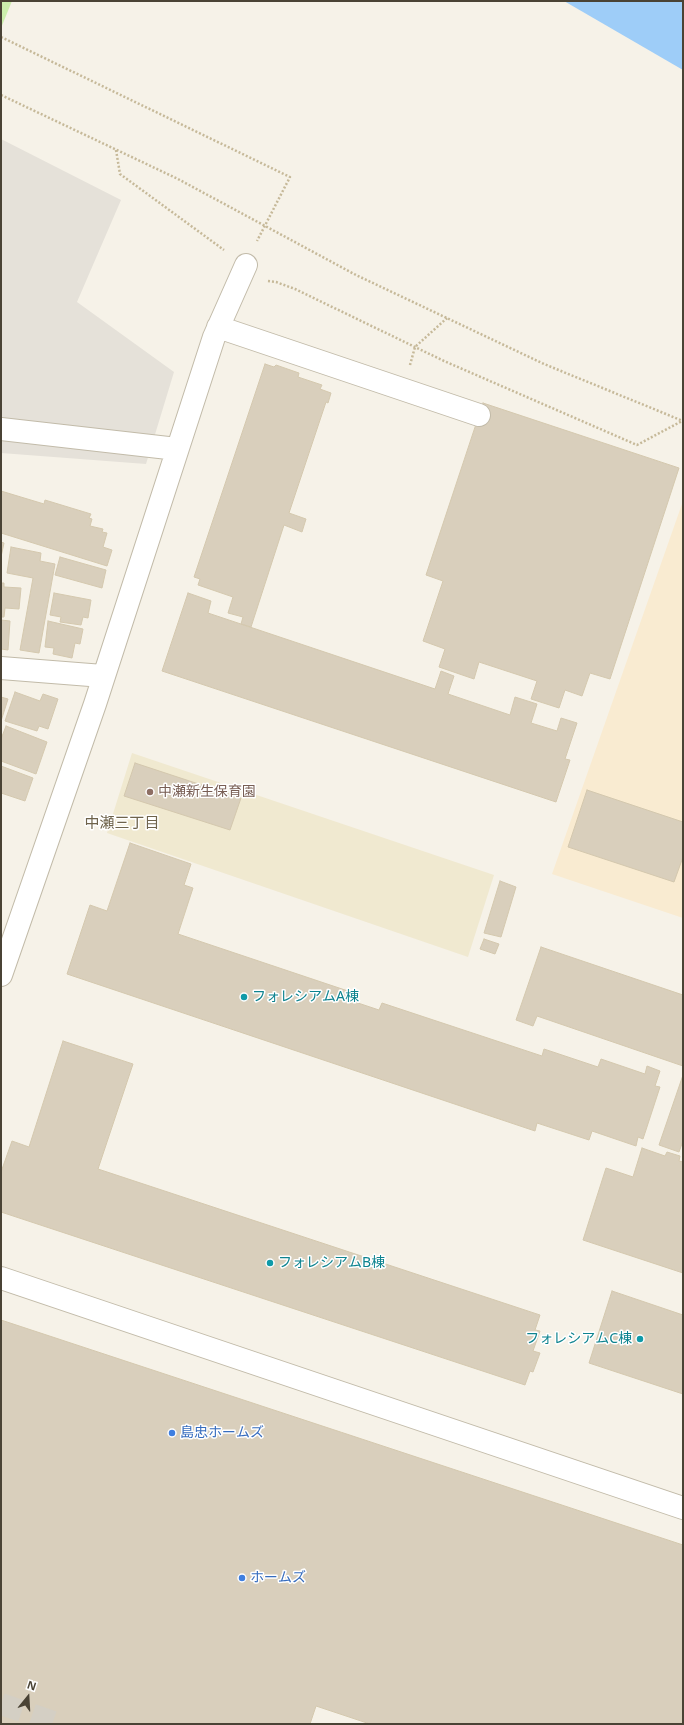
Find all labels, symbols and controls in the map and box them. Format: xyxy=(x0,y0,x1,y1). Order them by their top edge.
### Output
place label: 中瀬新生保育園 xyxy=(158,784,256,800)
marker: 中瀬新生保育園 xyxy=(145,787,155,797)
district label: 中瀬三丁目 xyxy=(85,815,159,833)
place label: フォレシアムA棟 xyxy=(252,989,359,1005)
marker: フォレシアムA棟 xyxy=(239,992,249,1002)
place label: フォレシアムB棟 xyxy=(278,1255,385,1271)
marker: フォレシアムB棟 xyxy=(265,1258,275,1268)
place label: フォレシアムC棟 xyxy=(525,1331,632,1347)
marker: フォレシアムC棟 xyxy=(635,1334,645,1344)
place label: 島忠ホームズ xyxy=(180,1425,264,1441)
marker: 島忠ホームズ xyxy=(167,1428,177,1438)
place label: ホームズ xyxy=(250,1570,306,1586)
marker: ホームズ xyxy=(237,1573,247,1583)
north arrow xyxy=(8,1677,48,1717)
text: N xyxy=(25,1677,38,1694)

